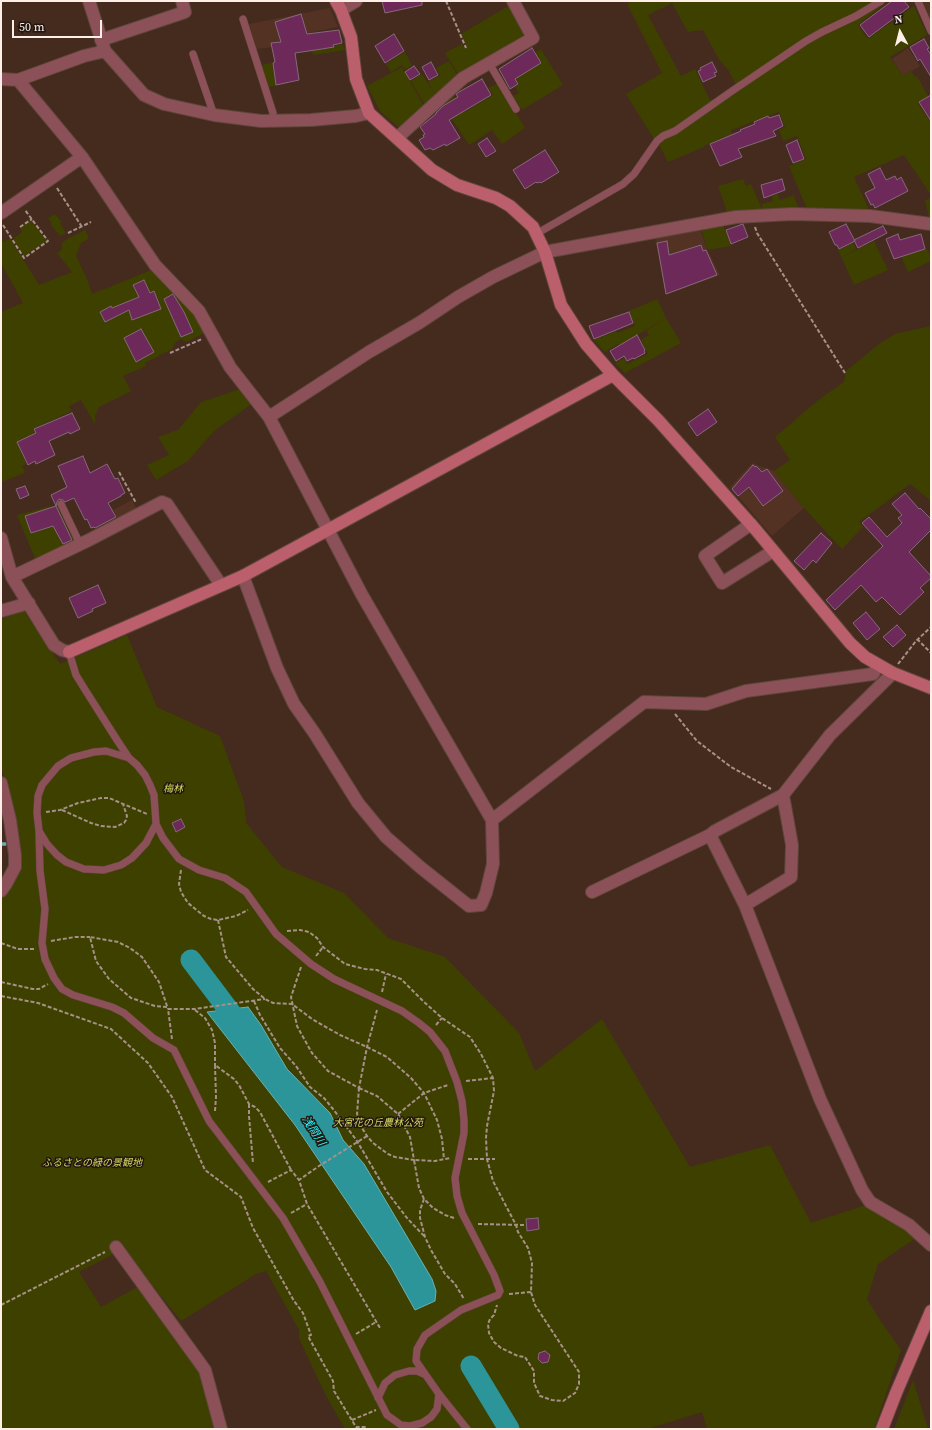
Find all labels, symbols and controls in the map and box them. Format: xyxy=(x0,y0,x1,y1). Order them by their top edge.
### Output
scale bar xyxy=(14,12,104,38)
north arrow xyxy=(880,12,920,52)
text: N xyxy=(894,12,903,28)
text: 50 m xyxy=(19,19,45,35)
park label: 梅林 xyxy=(163,783,183,795)
water label: 浅間川 xyxy=(298,1114,328,1148)
park label: 大宮花の丘農林公苑 xyxy=(333,1117,423,1129)
park label: ふるさとの緑の景観地 xyxy=(42,1157,142,1169)

